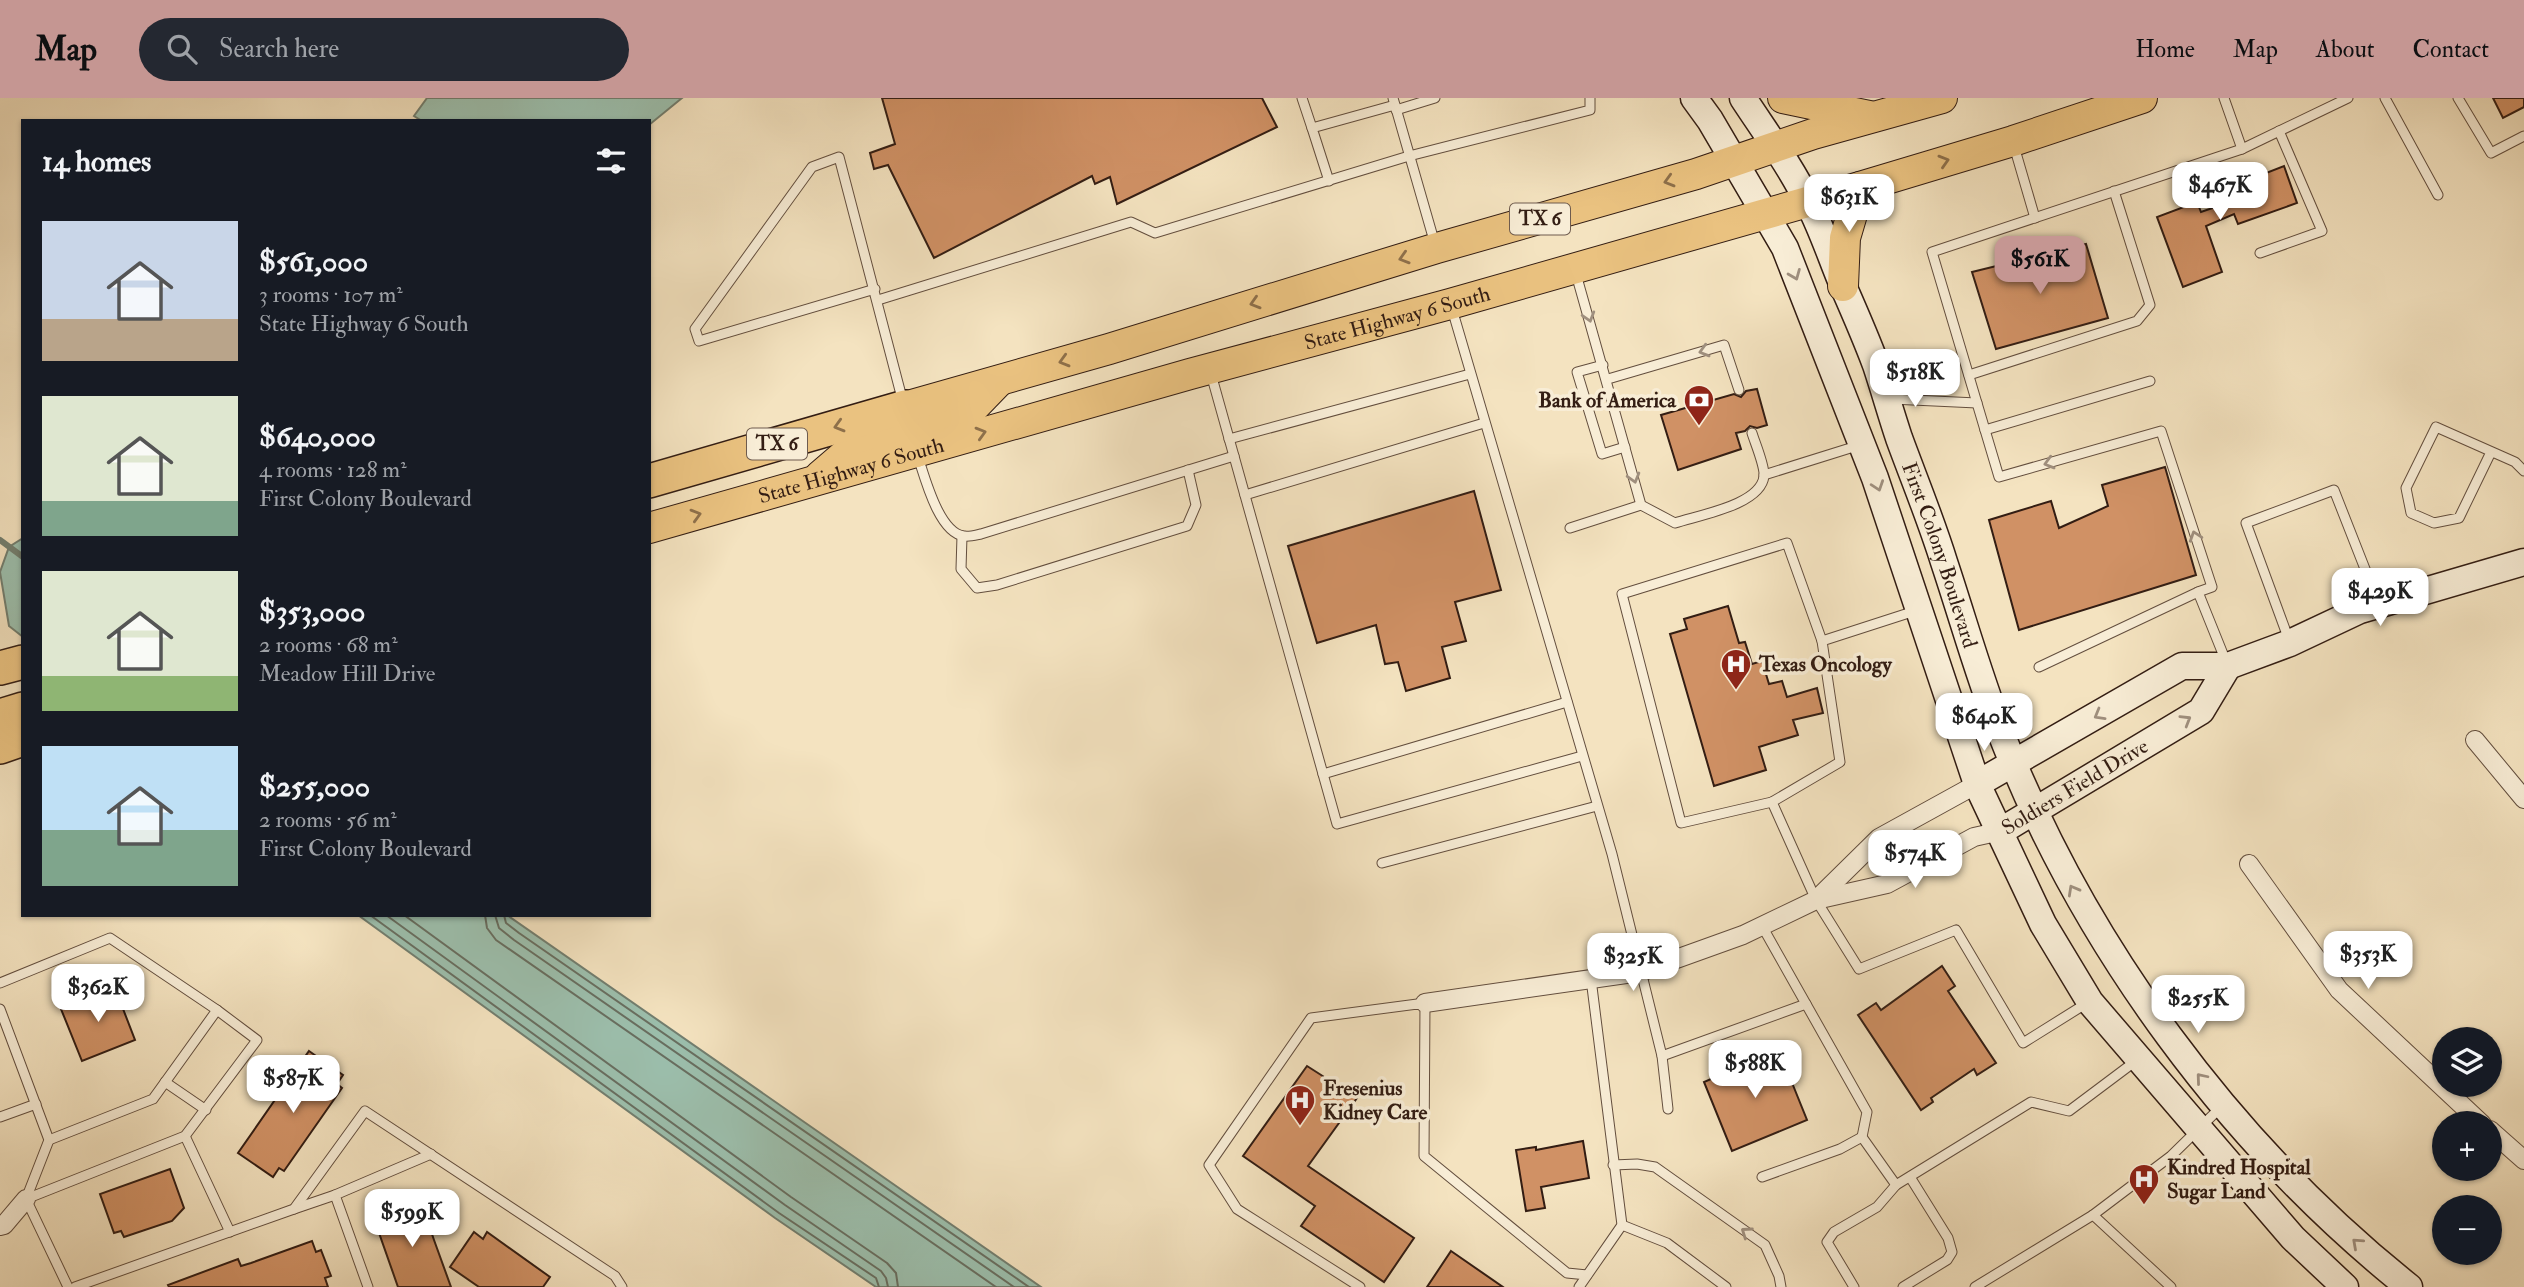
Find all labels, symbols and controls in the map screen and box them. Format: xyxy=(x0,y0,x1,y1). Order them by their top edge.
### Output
search box xyxy=(139,18,629,81)
text: Map xyxy=(35,29,97,70)
icon: search xyxy=(163,30,201,68)
text: Search here xyxy=(219,33,339,65)
text: Home xyxy=(2135,34,2195,65)
text: Map xyxy=(2233,34,2278,65)
text: About xyxy=(2316,34,2375,65)
text: Contact xyxy=(2413,34,2489,65)
icon: filters xyxy=(592,142,630,180)
text: 14 homes xyxy=(42,143,151,180)
one-way arrow xyxy=(1938,155,1950,170)
pin: $467K xyxy=(2171,162,2269,222)
text: $467K xyxy=(2188,170,2252,199)
one-way arrow xyxy=(1663,173,1675,188)
pin: $631K xyxy=(1800,174,1898,234)
text: $631K xyxy=(1820,182,1878,211)
road number: TX 6 xyxy=(1510,203,1570,234)
pin: $561K xyxy=(1991,236,2089,296)
text: $561,000 xyxy=(259,243,368,280)
text: $561K xyxy=(2011,244,2069,273)
icon: home xyxy=(98,249,182,333)
one-way arrow xyxy=(1398,250,1410,265)
one-way arrow xyxy=(1787,268,1801,280)
text: 3 rooms · 107 m² xyxy=(259,280,403,309)
street label: State Highway 6 South xyxy=(1301,280,1493,356)
one-way arrow xyxy=(1250,295,1262,309)
text: State Highway 6 South xyxy=(259,309,469,338)
one-way arrow xyxy=(1580,310,1595,322)
one-way arrow xyxy=(1698,343,1710,358)
pin: $518K xyxy=(1866,350,1964,409)
one-way arrow xyxy=(1058,353,1070,368)
text: $518K xyxy=(1886,357,1944,386)
bank icon: Bank of America xyxy=(1682,383,1716,427)
place label: Bank of America xyxy=(1538,387,1677,414)
text: $640,000 xyxy=(259,418,376,455)
one-way arrow xyxy=(833,418,845,433)
icon: home xyxy=(98,424,182,508)
one-way arrow xyxy=(975,427,987,441)
road number: TX 6 xyxy=(747,428,807,460)
street label: State Highway 6 South xyxy=(755,431,947,510)
one-way arrow xyxy=(2043,454,2055,469)
text: 4 rooms · 128 m² xyxy=(259,455,407,484)
street label: First Colony Boulevard xyxy=(1896,458,1984,652)
one-way arrow xyxy=(1625,472,1640,484)
one-way arrow xyxy=(1870,480,1884,492)
text: First Colony Boulevard xyxy=(259,484,472,513)
one-way arrow xyxy=(690,509,702,523)
one-way arrow xyxy=(2189,531,2204,543)
pin: $429K xyxy=(2331,568,2429,628)
text: $429K xyxy=(2348,576,2412,605)
text: $353,000 xyxy=(259,593,365,630)
icon: home xyxy=(98,599,182,683)
text: 2 rooms · 68 m² xyxy=(259,630,398,659)
hospital icon: Texas Oncology xyxy=(1719,647,1753,691)
place label: Texas Oncology xyxy=(1758,651,1892,678)
text: Meadow Hill Drive xyxy=(259,659,435,688)
pin: $640K xyxy=(1935,694,2033,753)
text: $640K xyxy=(1952,701,2016,730)
one-way arrow xyxy=(2094,707,2107,720)
one-way arrow xyxy=(2178,716,2191,729)
street label: Soldiers Field Drive xyxy=(1996,732,2153,841)
text: $255,000 xyxy=(259,768,370,805)
icon: home xyxy=(98,774,182,858)
text: 2 rooms · 56 m² xyxy=(259,805,397,834)
pin: $574K xyxy=(1866,830,1964,890)
text: First Colony Boulevard xyxy=(259,834,472,863)
text: $574K xyxy=(1884,838,1946,867)
one-way arrow xyxy=(2068,884,2081,897)
pin: $353K xyxy=(2319,932,2417,991)
pin: $325K xyxy=(1584,934,1682,993)
text: $353K xyxy=(2340,939,2396,968)
text: $325K xyxy=(1603,941,1663,970)
pin: $362K xyxy=(49,964,147,1024)
text: $362K xyxy=(67,972,129,1001)
pin: $255K xyxy=(2149,976,2247,1035)
text: $255K xyxy=(2168,983,2228,1012)
map controls xyxy=(2432,1027,2502,1265)
button: layers xyxy=(2432,1027,2502,1097)
pin: $588K xyxy=(1706,1040,1804,1100)
text: $588K xyxy=(1725,1048,1785,1077)
pin: $587K xyxy=(244,1056,342,1115)
text: $587K xyxy=(263,1063,323,1092)
one-way arrow xyxy=(2197,1073,2209,1086)
place label: Fresenius Kidney Care xyxy=(1323,1075,1427,1126)
hospital icon: Fresenius Kidney Care xyxy=(1283,1083,1317,1127)
button: + xyxy=(2432,1111,2502,1181)
place label: Kindred Hospital Sugar Land xyxy=(2167,1154,2311,1205)
hospital icon: Kindred Hospital Sugar Land xyxy=(2127,1162,2161,1206)
pin: $599K xyxy=(363,1190,461,1249)
button: − xyxy=(2432,1195,2502,1265)
text: $599K xyxy=(381,1197,443,1226)
one-way arrow xyxy=(1741,1228,1754,1240)
one-way arrow xyxy=(2353,1239,2366,1251)

